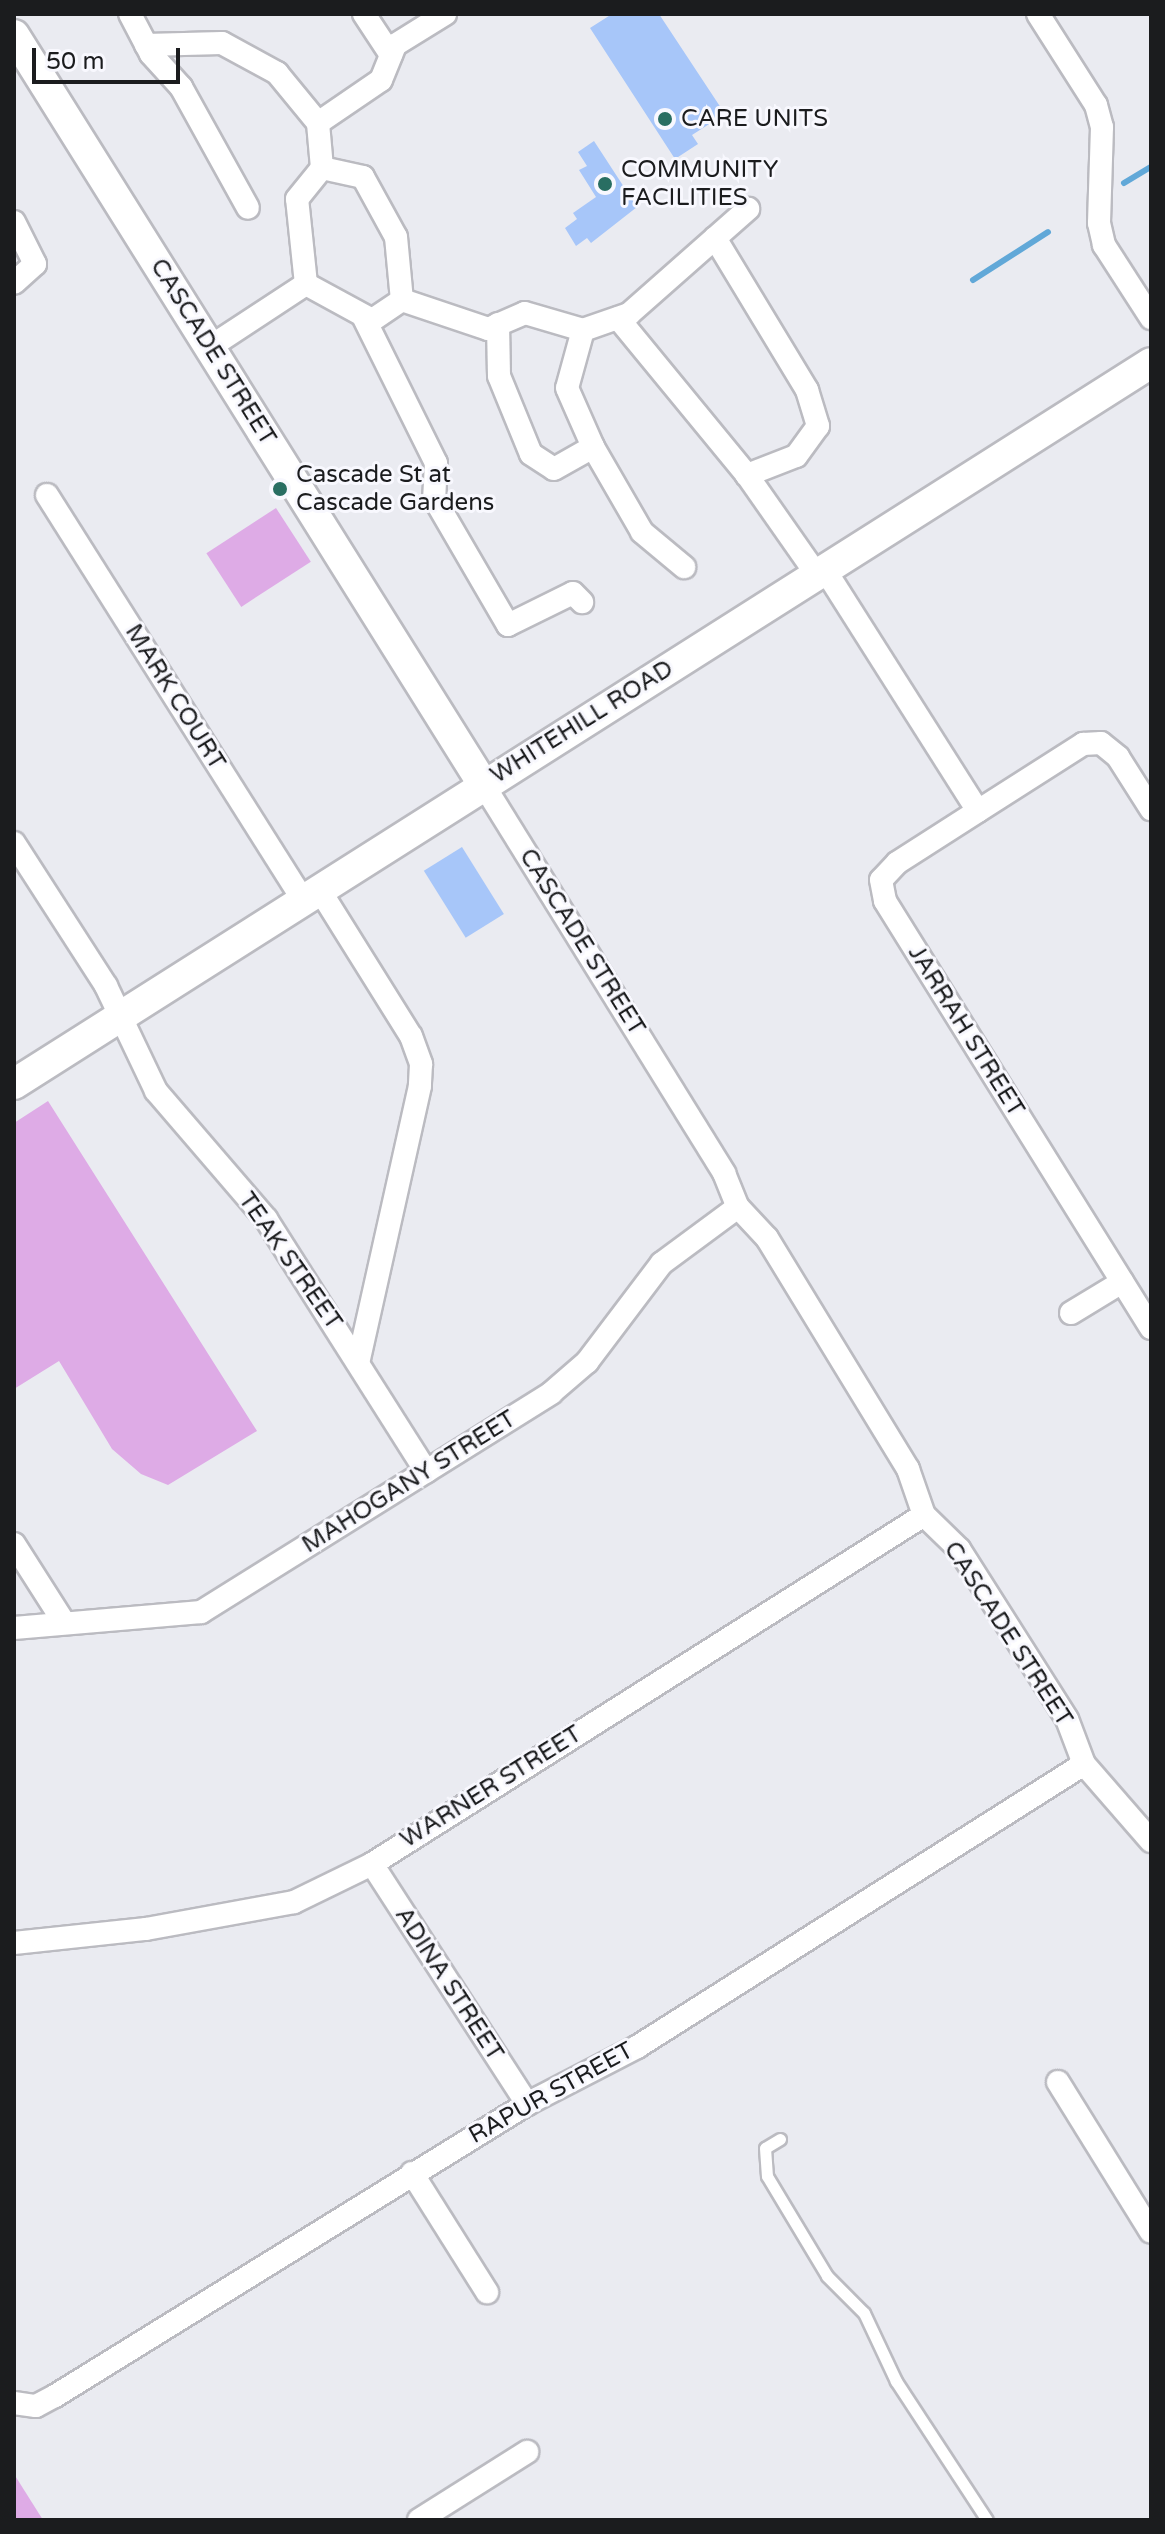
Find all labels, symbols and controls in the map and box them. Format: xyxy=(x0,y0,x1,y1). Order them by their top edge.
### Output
scale bar xyxy=(36,32,184,82)
text: 50 m xyxy=(46,47,104,76)
place label: CARE UNITS xyxy=(681,105,828,133)
marker: CARE UNITS xyxy=(656,110,674,128)
place label: COMMUNITY FACILITIES xyxy=(621,156,778,212)
marker: COMMUNITY FACILITIES xyxy=(596,175,614,193)
street label: CASCADE STREET xyxy=(144,253,282,451)
place label: Cascade St at Cascade Gardens xyxy=(296,461,494,517)
marker: Cascade St at Cascade Gardens xyxy=(271,480,289,498)
street label: MARK COURT xyxy=(119,619,231,775)
street label: WHITEHILL ROAD xyxy=(485,654,679,790)
street label: CASCADE STREET xyxy=(513,843,651,1041)
street label: JARRAH STREET xyxy=(902,940,1030,1122)
street label: TEAK STREET xyxy=(232,1187,348,1335)
street label: MAHOGANY STREET xyxy=(297,1404,521,1560)
street label: CASCADE STREET xyxy=(938,1536,1078,1732)
street label: WARNER STREET xyxy=(395,1720,587,1854)
street label: ADINA STREET xyxy=(389,1902,509,2066)
street label: RAPUR STREET xyxy=(464,2036,638,2150)

